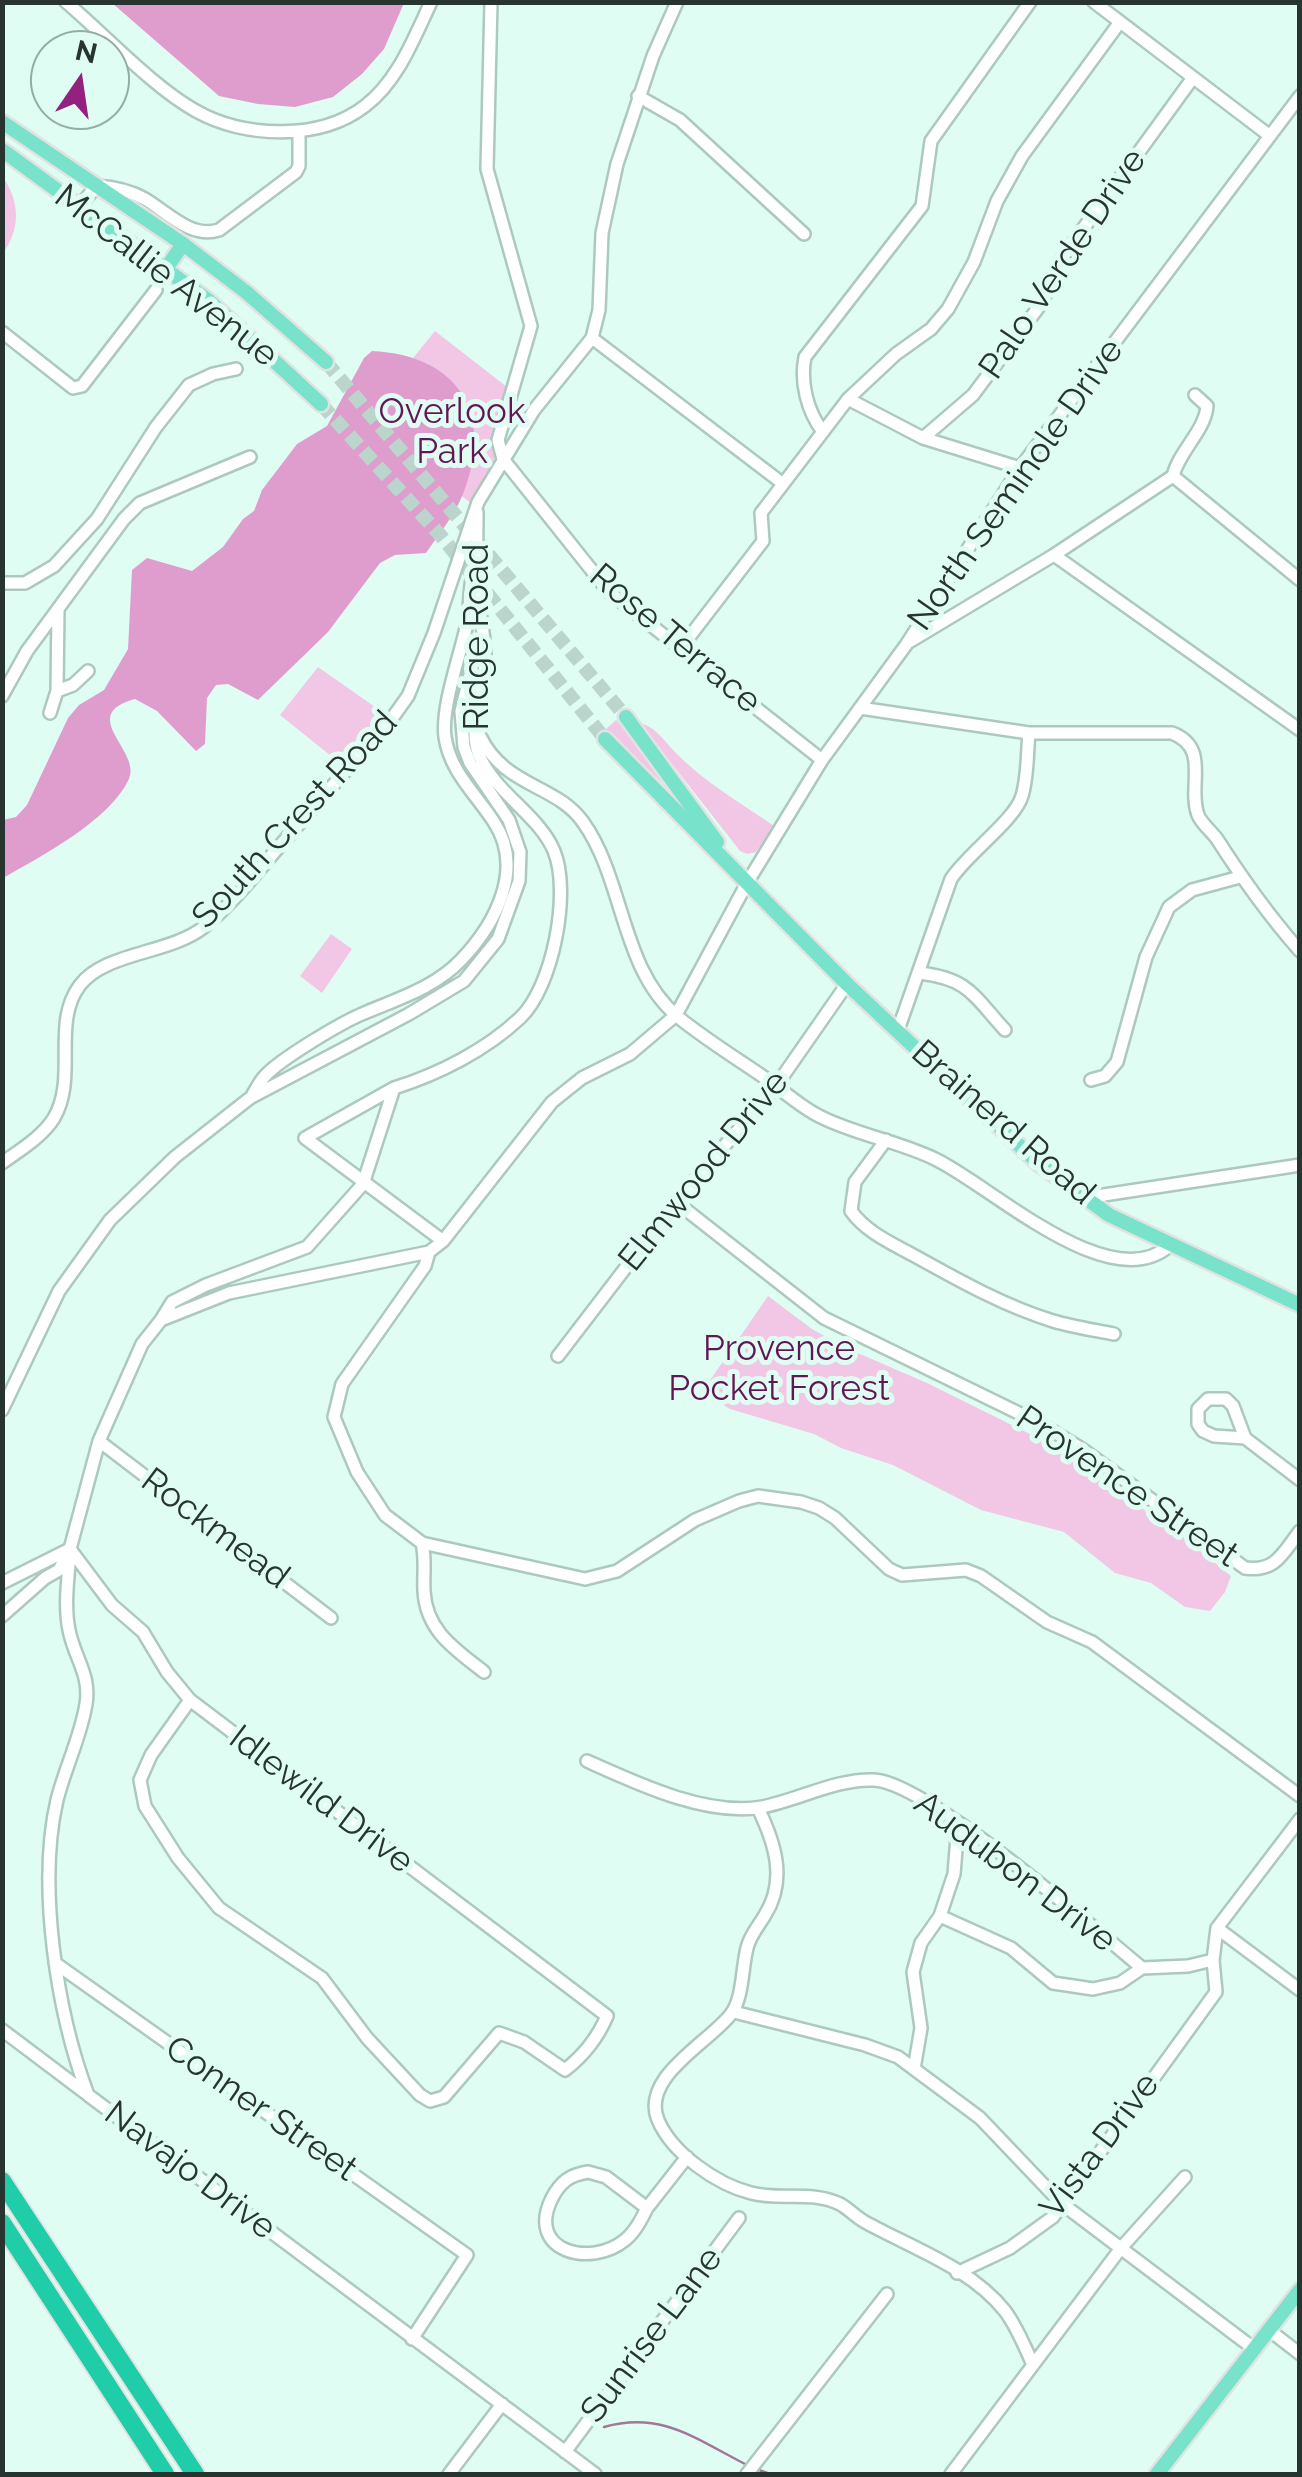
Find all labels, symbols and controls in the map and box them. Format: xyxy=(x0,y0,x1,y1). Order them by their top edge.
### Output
north arrow xyxy=(30,30,130,130)
text: N xyxy=(72,34,101,71)
street label: Palo Verde Drive xyxy=(971,141,1155,387)
street label: McCallie Avenue xyxy=(46,176,286,376)
street label: North Seminole Drive xyxy=(900,331,1132,639)
park label: Overlook Park xyxy=(379,391,525,473)
street label: Ridge Road xyxy=(456,543,498,731)
street label: Rose Terrace xyxy=(581,555,769,723)
street label: South Crest Road xyxy=(184,703,406,937)
street label: Brainerd Road xyxy=(903,1032,1103,1214)
street label: Elmwood Drive xyxy=(610,1062,798,1280)
park label: Provence Pocket Forest xyxy=(668,1328,890,1410)
street label: Provence Street xyxy=(1008,1397,1246,1577)
street label: Rockmead xyxy=(133,1460,297,1598)
street label: Idlewild Drive xyxy=(221,1717,421,1883)
street label: Audubon Drive xyxy=(906,1782,1124,1962)
street label: Conner Street xyxy=(157,2027,365,2191)
street label: Vista Drive xyxy=(1032,2065,1168,2227)
street label: Navajo Drive xyxy=(96,2093,284,2249)
street label: Sunrise Lane xyxy=(572,2239,732,2431)

